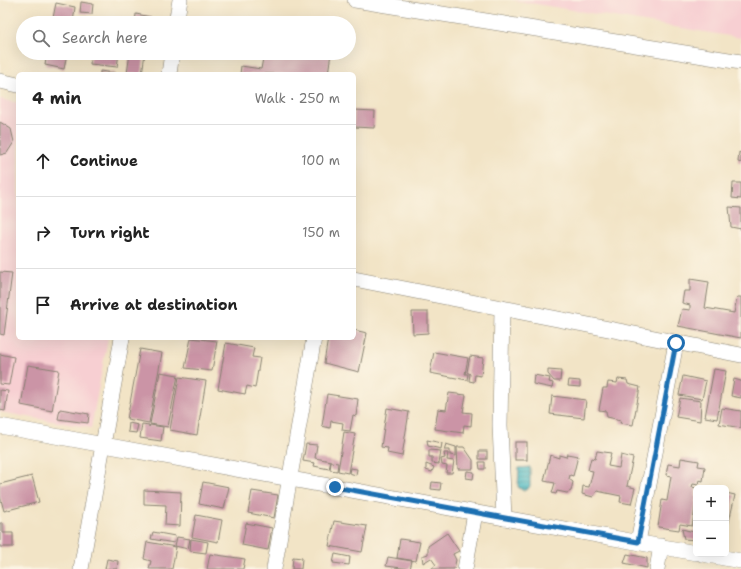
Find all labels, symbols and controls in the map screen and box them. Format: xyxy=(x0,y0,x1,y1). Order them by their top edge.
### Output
search box xyxy=(16,16,356,60)
icon: search xyxy=(30,27,52,49)
text: Search here xyxy=(62,28,148,48)
text: 4 min xyxy=(32,87,82,109)
text: Walk · 250 m xyxy=(255,90,340,107)
icon: ahead xyxy=(32,150,54,172)
text: Continue xyxy=(70,151,138,171)
text: 100 m xyxy=(301,152,340,169)
icon: right xyxy=(32,222,54,244)
text: Turn right xyxy=(70,223,150,243)
text: 150 m xyxy=(302,224,340,241)
icon: arrive xyxy=(32,294,54,316)
text: Arrive at destination xyxy=(70,295,238,315)
route start xyxy=(667,334,685,352)
route end xyxy=(326,478,344,496)
map controls xyxy=(693,485,729,557)
button: + xyxy=(693,485,729,521)
button: − xyxy=(693,521,729,557)

